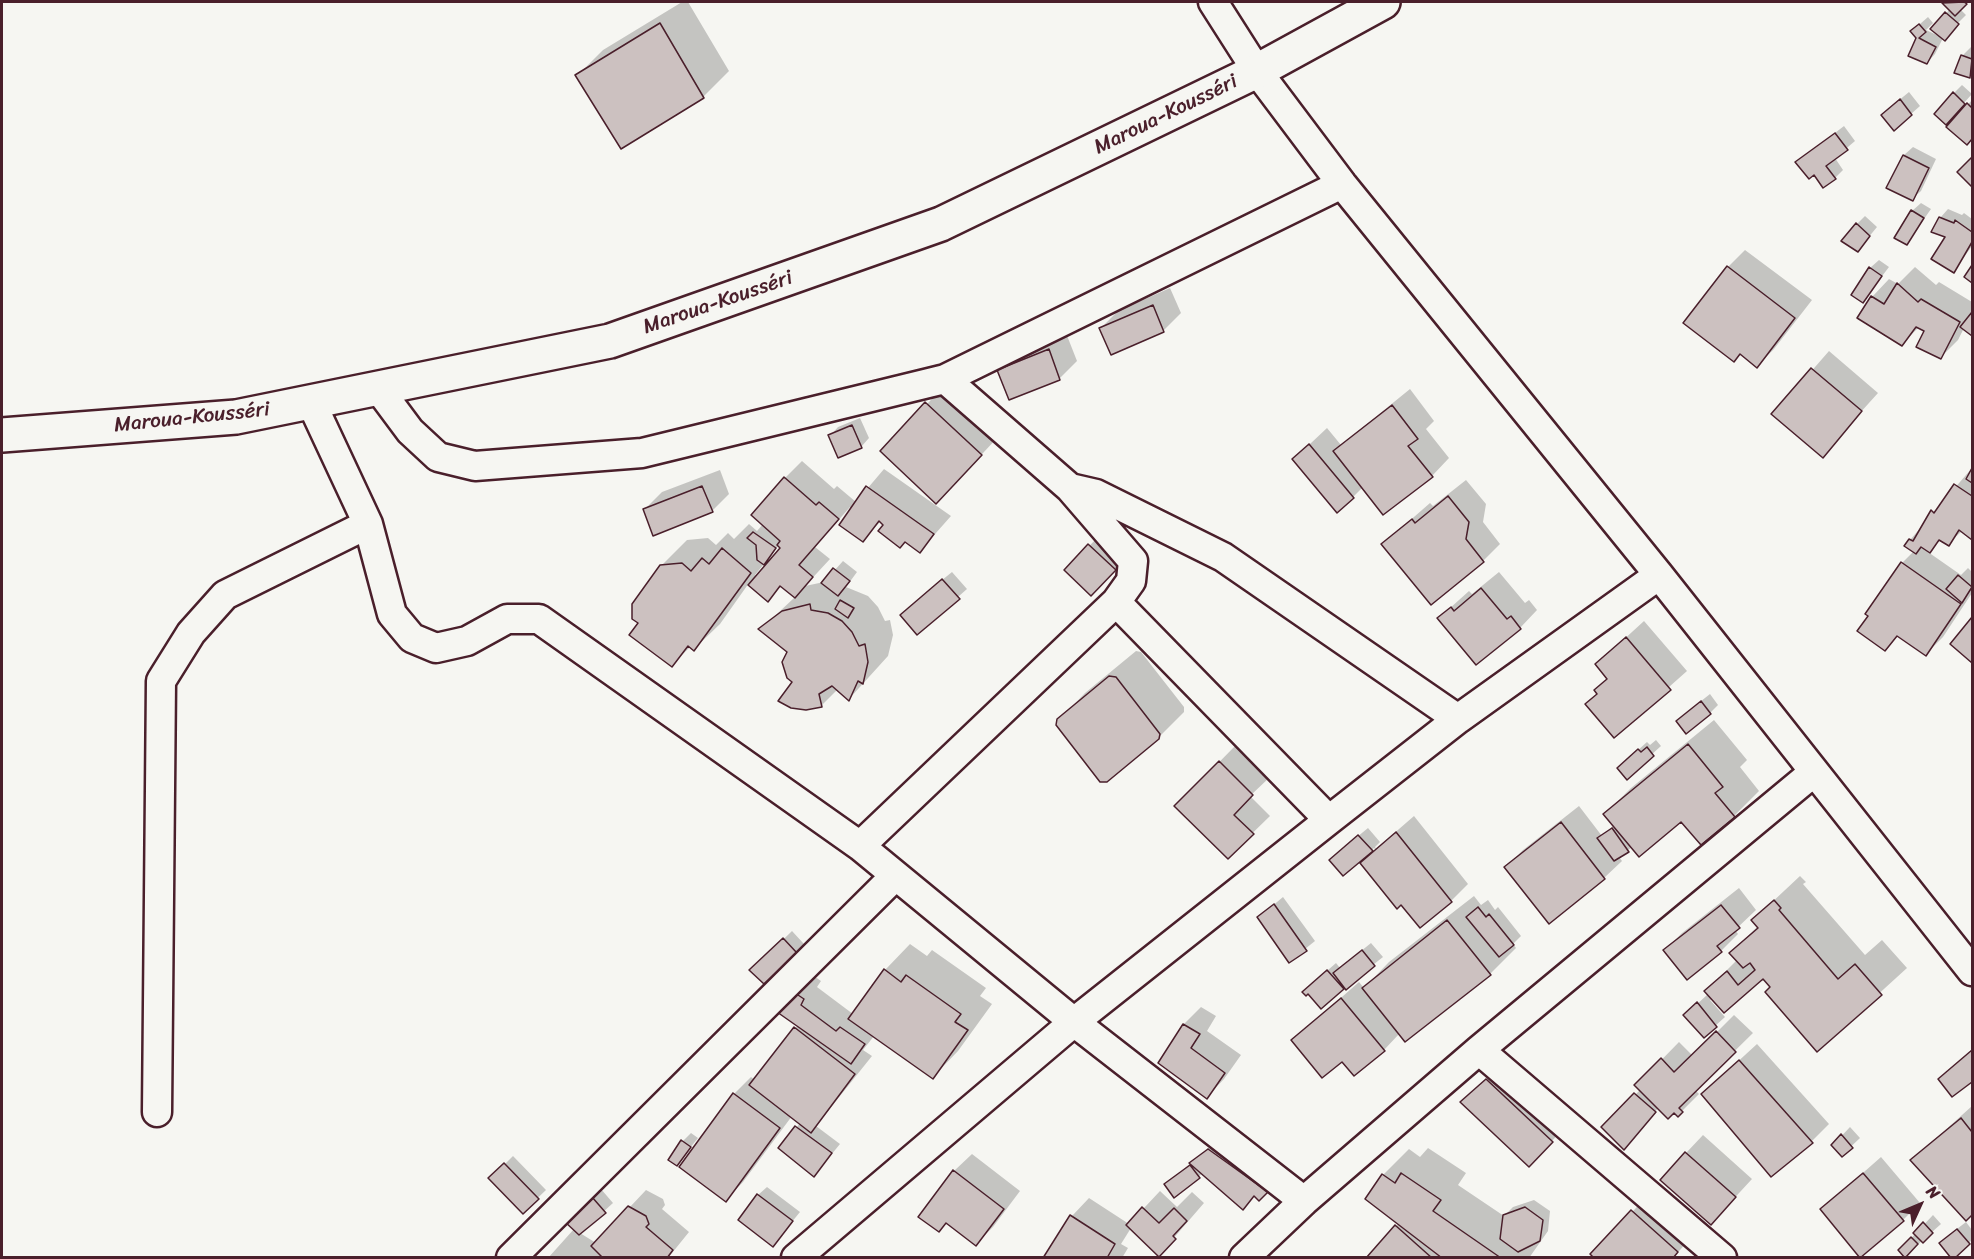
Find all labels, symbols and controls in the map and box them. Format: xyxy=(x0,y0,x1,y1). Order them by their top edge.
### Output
street label: Maroua-Kousséri xyxy=(1090,69,1242,161)
street label: Maroua-Kousséri xyxy=(640,266,796,340)
street label: Maroua-Kousséri xyxy=(113,397,271,439)
north arrow xyxy=(1890,1175,1950,1235)
text: N xyxy=(1919,1178,1948,1206)

